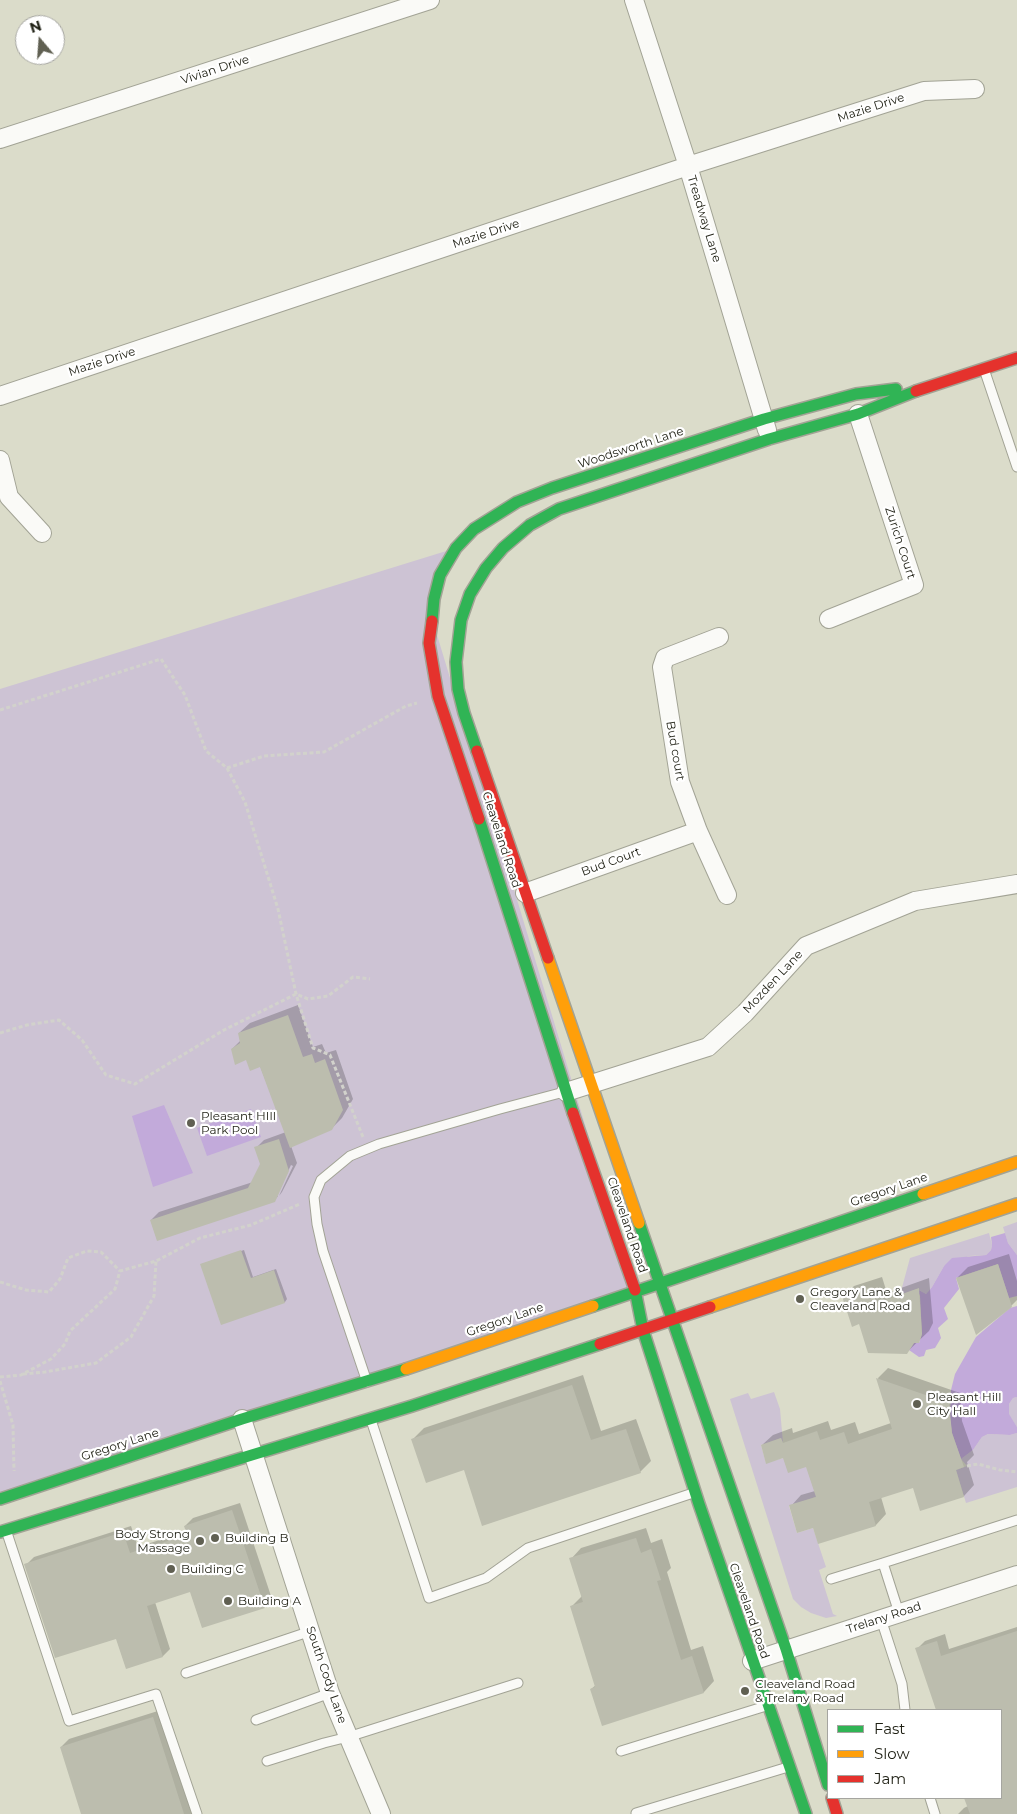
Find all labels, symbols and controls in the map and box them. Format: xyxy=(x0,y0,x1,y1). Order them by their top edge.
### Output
north arrow xyxy=(15,15,65,65)
text: N xyxy=(28,16,44,37)
street label: Vivian Drive xyxy=(179,52,251,88)
street label: Mazie Drive xyxy=(836,90,906,126)
street label: Treadway Lane xyxy=(684,174,724,264)
street label: Mazie Drive xyxy=(451,216,521,252)
street label: Mazie Drive xyxy=(67,344,137,380)
street label: Woodsworth Lane xyxy=(576,424,686,472)
street label: Zurich Court xyxy=(882,505,918,581)
street label: Bud court xyxy=(663,720,687,782)
street label: Cleaveland Road xyxy=(479,790,523,890)
street label: Bud Court xyxy=(579,845,643,879)
street label: Mozden Lane xyxy=(740,947,806,1017)
place label: Pleasant HIll Park Pool xyxy=(201,1109,276,1137)
marker: Pleasant HIll Park Pool xyxy=(185,1117,197,1129)
street label: Gregory Lane xyxy=(848,1170,930,1210)
street label: Cleaveland Road xyxy=(604,1175,650,1275)
place label: Gregory Lane & Cleaveland Road xyxy=(810,1285,910,1313)
marker: Gregory Lane & Cleaveland Road xyxy=(794,1293,806,1305)
street label: Gregory Lane xyxy=(464,1300,546,1340)
place label: Pleasant Hill City Hall xyxy=(927,1390,1001,1418)
marker: Pleasant Hill City Hall xyxy=(911,1398,923,1410)
street label: Gregory Lane xyxy=(79,1426,161,1464)
place label: Body Strong Massage xyxy=(115,1527,190,1555)
place label: Building B xyxy=(225,1531,288,1545)
marker: Building B xyxy=(209,1532,221,1544)
marker: Body Strong Massage xyxy=(194,1535,206,1547)
street label: Cleaveland Road xyxy=(726,1561,772,1661)
place label: Building C xyxy=(181,1562,244,1576)
marker: Building C xyxy=(165,1563,177,1575)
place label: Building A xyxy=(238,1594,301,1608)
marker: Building A xyxy=(222,1595,234,1607)
street label: Trelany Road xyxy=(845,1599,923,1637)
street label: South Cody Lane xyxy=(303,1624,349,1726)
place label: Cleaveland Road & Trelany Road xyxy=(755,1677,855,1705)
marker: Cleaveland Road & Trelany Road xyxy=(739,1685,751,1697)
legend xyxy=(827,1709,1002,1799)
text: Fast xyxy=(874,1719,905,1738)
text: Slow xyxy=(874,1744,910,1763)
text: Jam xyxy=(874,1769,906,1788)

